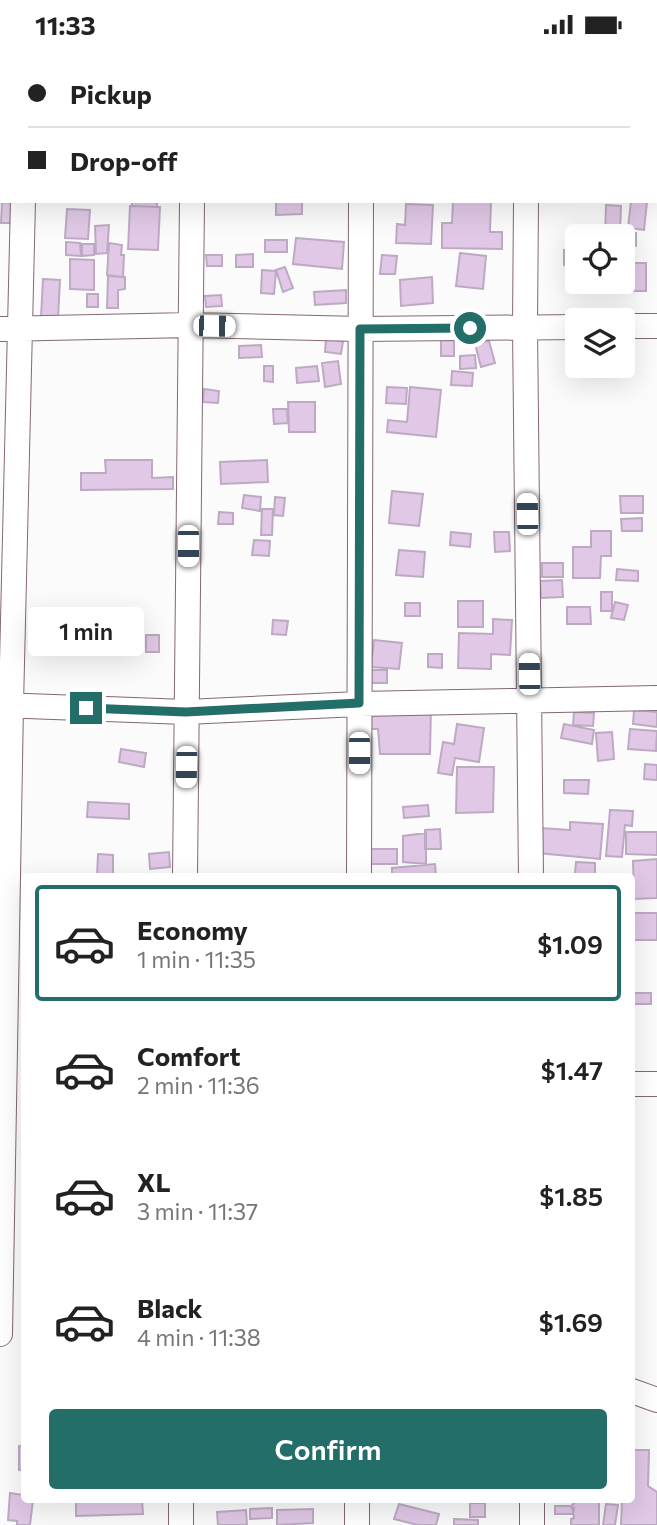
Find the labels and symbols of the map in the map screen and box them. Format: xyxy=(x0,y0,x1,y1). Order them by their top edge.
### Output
route start xyxy=(454,312,486,344)
car xyxy=(193,315,236,337)
car xyxy=(517,493,538,535)
car xyxy=(178,525,199,567)
callout: 1 min xyxy=(28,607,144,655)
car xyxy=(519,653,540,695)
route end xyxy=(70,692,102,724)
car xyxy=(349,732,370,774)
car xyxy=(176,746,197,788)

